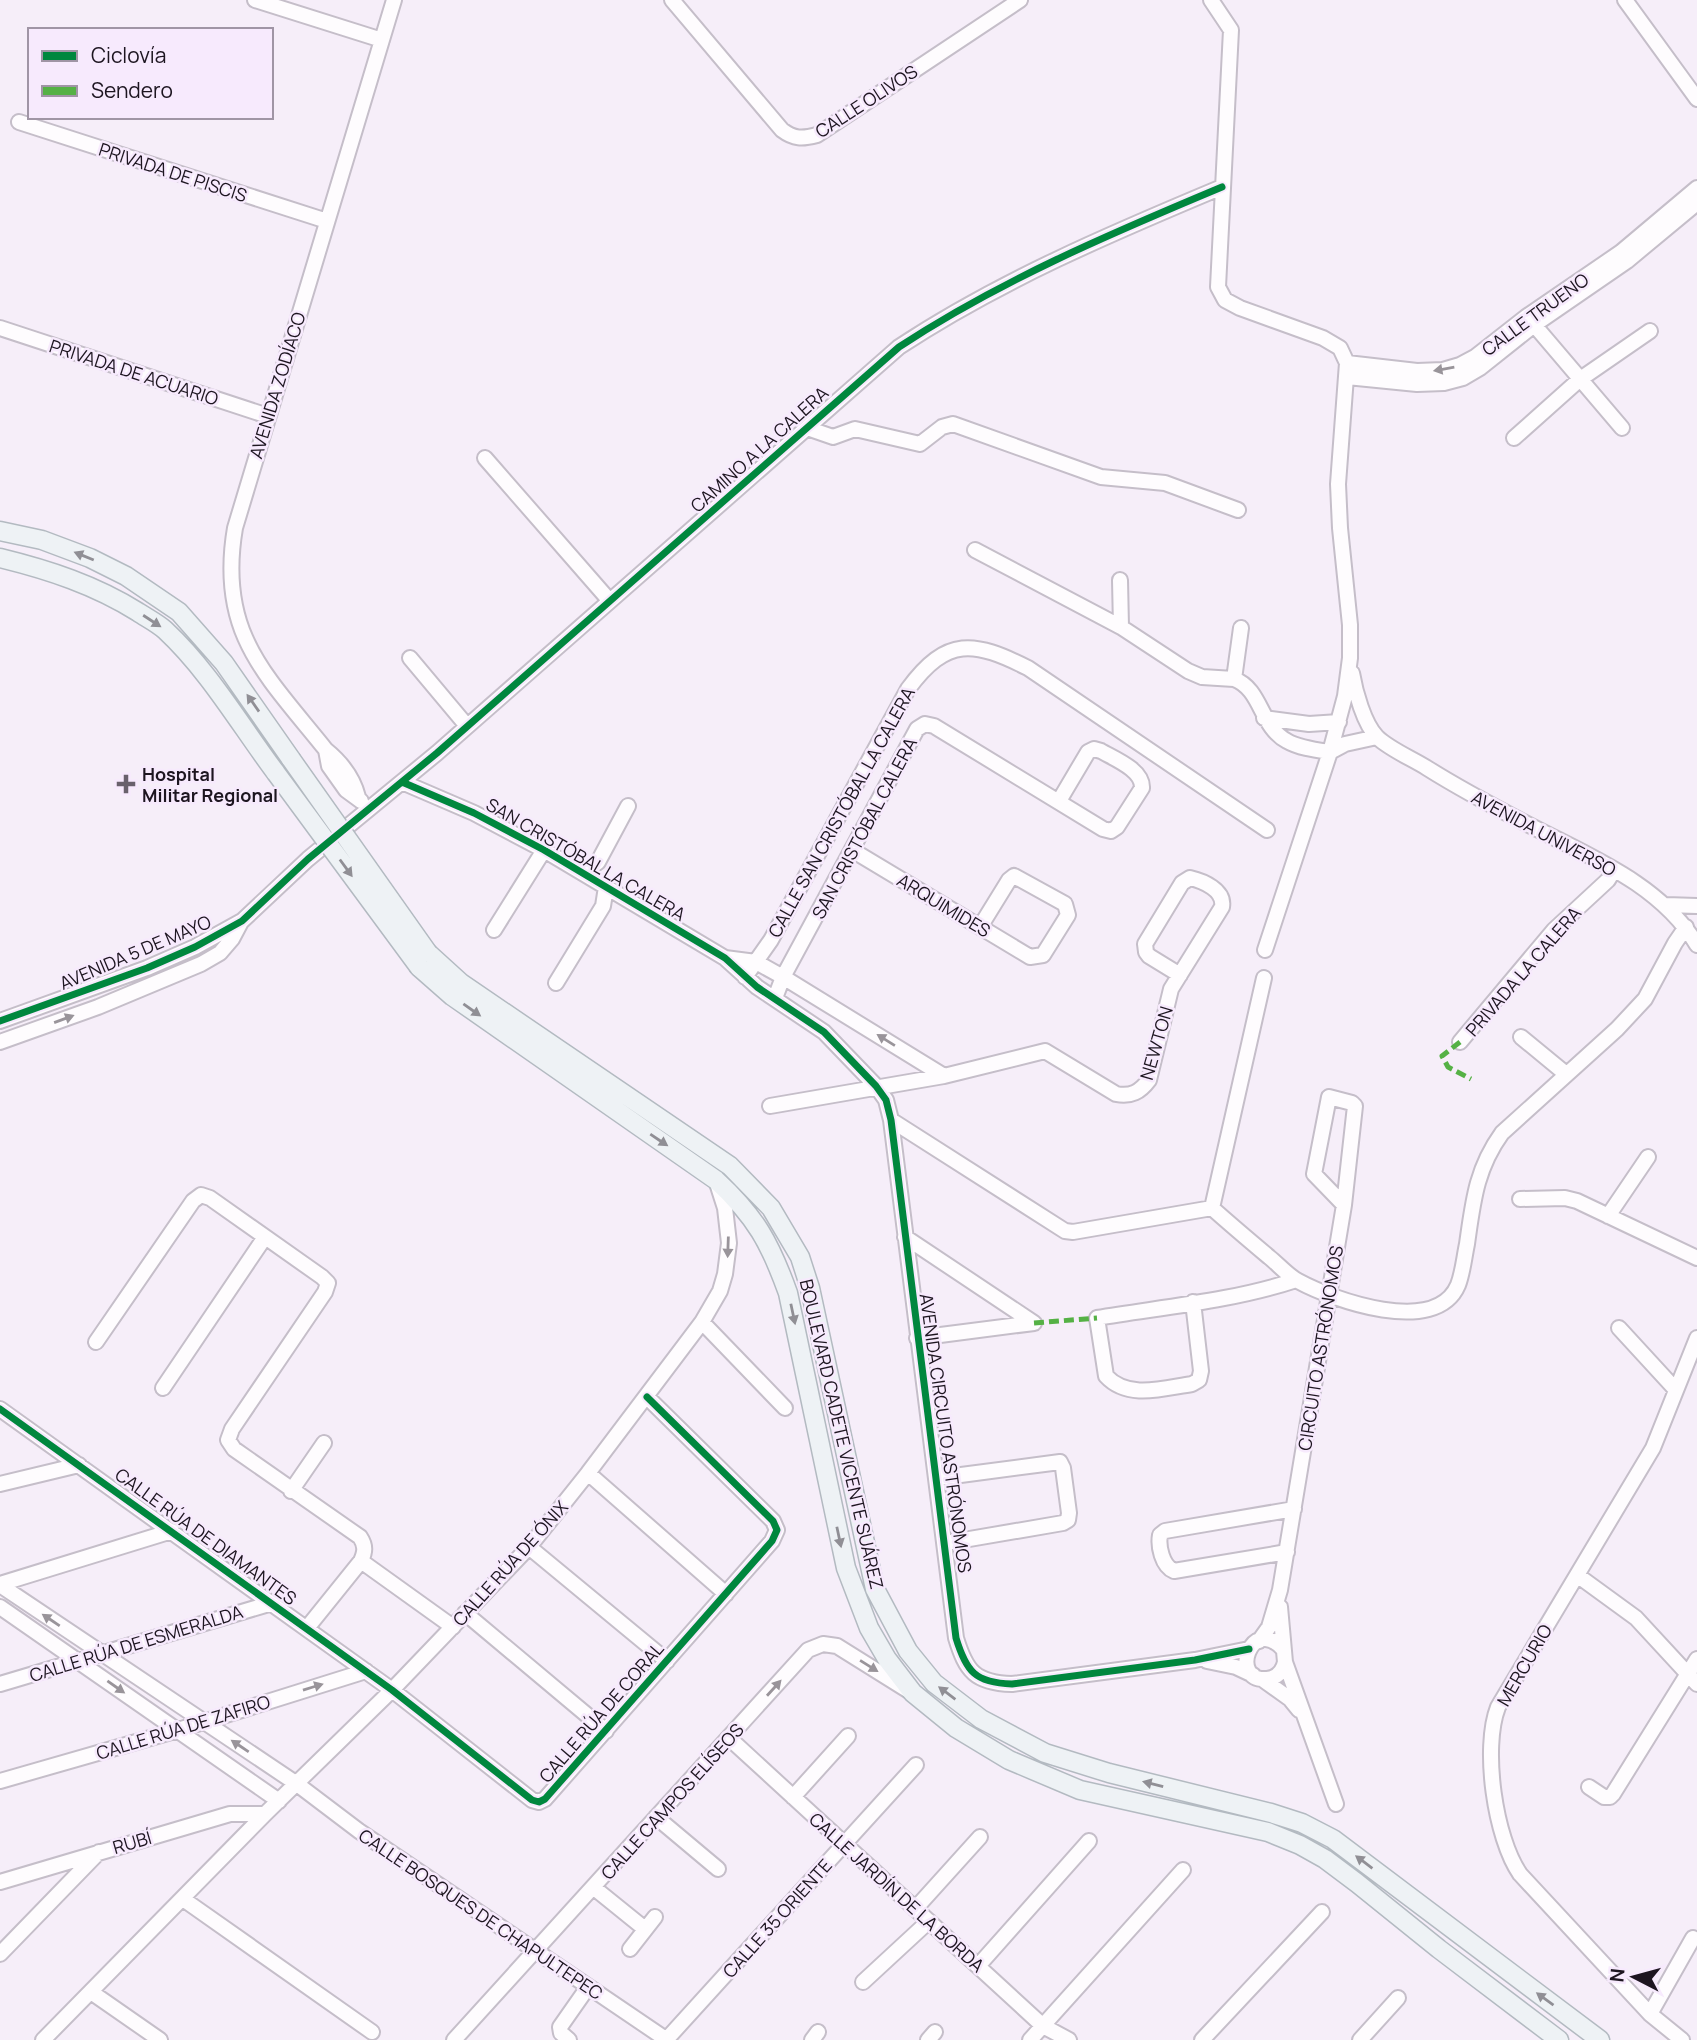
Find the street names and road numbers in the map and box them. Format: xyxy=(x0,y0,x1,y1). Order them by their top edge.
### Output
street label: CALLE OLIVOS xyxy=(810,59,922,143)
street label: PRIVADA DE PISCIS xyxy=(96,137,250,207)
street label: CALLE TRUENO xyxy=(1477,267,1593,361)
street label: AVENIDA ZODÍACO xyxy=(243,309,311,461)
street label: PRIVADA DE ACUARIO xyxy=(47,333,221,411)
street label: CAMINO A LA CALERA xyxy=(685,380,833,517)
street label: CALLE SAN CRISTÓBAL LA CALERA xyxy=(762,682,920,941)
street label: SAN CRISTÓBAL CALERA xyxy=(806,733,922,923)
street label: AVENIDA UNIVERSO xyxy=(1468,785,1620,881)
street label: SAN CRISTÓBAL LA CALERA xyxy=(482,792,691,926)
street label: ARQUIMIDES xyxy=(893,868,995,942)
street label: PRIVADA LA CALERA xyxy=(1460,901,1586,1041)
street label: AVENIDA 5 DE MAYO xyxy=(56,909,214,995)
street label: NEWTON xyxy=(1134,1003,1178,1083)
street label: CIRCUITO ASTRÓNOMOS xyxy=(1292,1244,1348,1452)
street label: BOULEVARD CADETE VICENTE SUÁREZ xyxy=(795,1277,889,1591)
street label: AVENIDA CIRCUITO ASTRÓNOMOS xyxy=(915,1292,977,1574)
street label: CALLE RÚA DE DIAMANTES xyxy=(110,1462,302,1610)
street label: CALLE RÚA DE ÓNIX xyxy=(447,1495,573,1631)
street label: CALLE RÚA DE ESMERALDA xyxy=(26,1599,246,1687)
street label: MERCURIO xyxy=(1491,1620,1557,1710)
street label: CALLE RÚA DE CORAL xyxy=(533,1637,669,1787)
street label: CALLE RÚA DE ZAFIRO xyxy=(93,1689,273,1765)
street label: CALLE CAMPOS ELÍSEOS xyxy=(595,1718,749,1884)
street label: CALLE JARDÍN DE LA BORDA xyxy=(804,1807,990,1978)
street label: CALLE BOSQUES DE CHAPULTEPEC xyxy=(354,1823,608,2005)
street label: RUBÍ xyxy=(110,1825,154,1859)
street label: CALLE 35 ORIENTE xyxy=(717,1853,837,1983)

